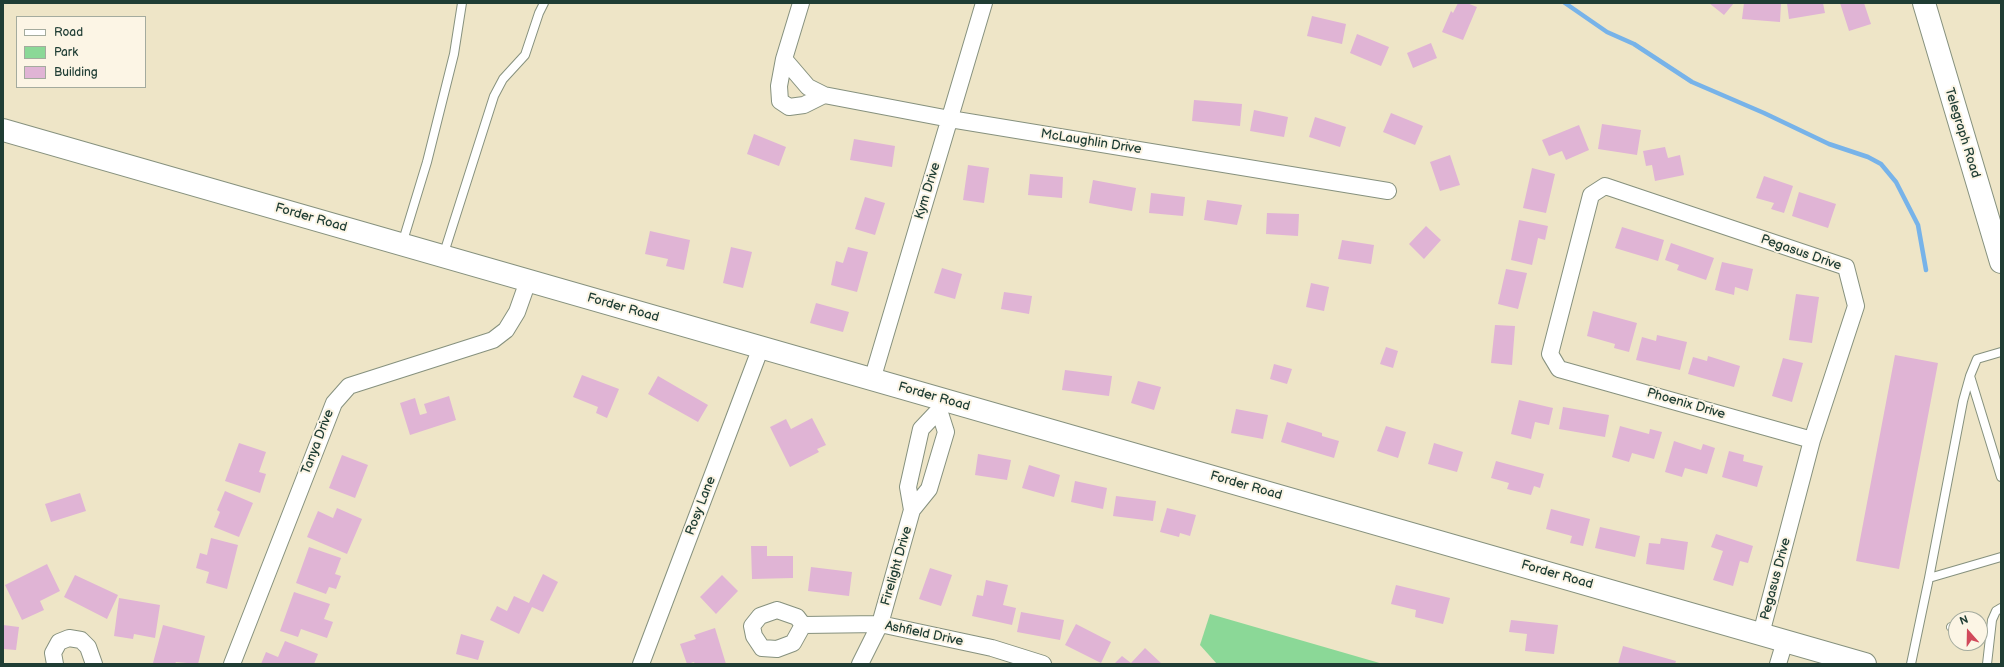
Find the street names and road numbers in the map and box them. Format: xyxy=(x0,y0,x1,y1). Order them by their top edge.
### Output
street label: Telegraph Road xyxy=(1941,86,1983,180)
street label: McLaughlin Drive xyxy=(1039,126,1143,158)
street label: Kym Drive xyxy=(912,161,944,221)
street label: Forder Road xyxy=(273,200,349,236)
street label: Pegasus Drive xyxy=(1759,232,1843,274)
street label: Forder Road xyxy=(585,290,661,326)
street label: Forder Road xyxy=(896,379,972,415)
street label: Phoenix Drive xyxy=(1645,385,1727,423)
street label: Tanya Drive xyxy=(299,407,337,477)
street label: Forder Road xyxy=(1208,468,1284,504)
street label: Rosy Lane xyxy=(683,474,719,538)
street label: Firelight Drive xyxy=(878,525,916,607)
street label: Pegasus Drive xyxy=(1758,536,1794,622)
street label: Forder Road xyxy=(1519,557,1595,593)
street label: Ashfield Drive xyxy=(884,618,964,650)

